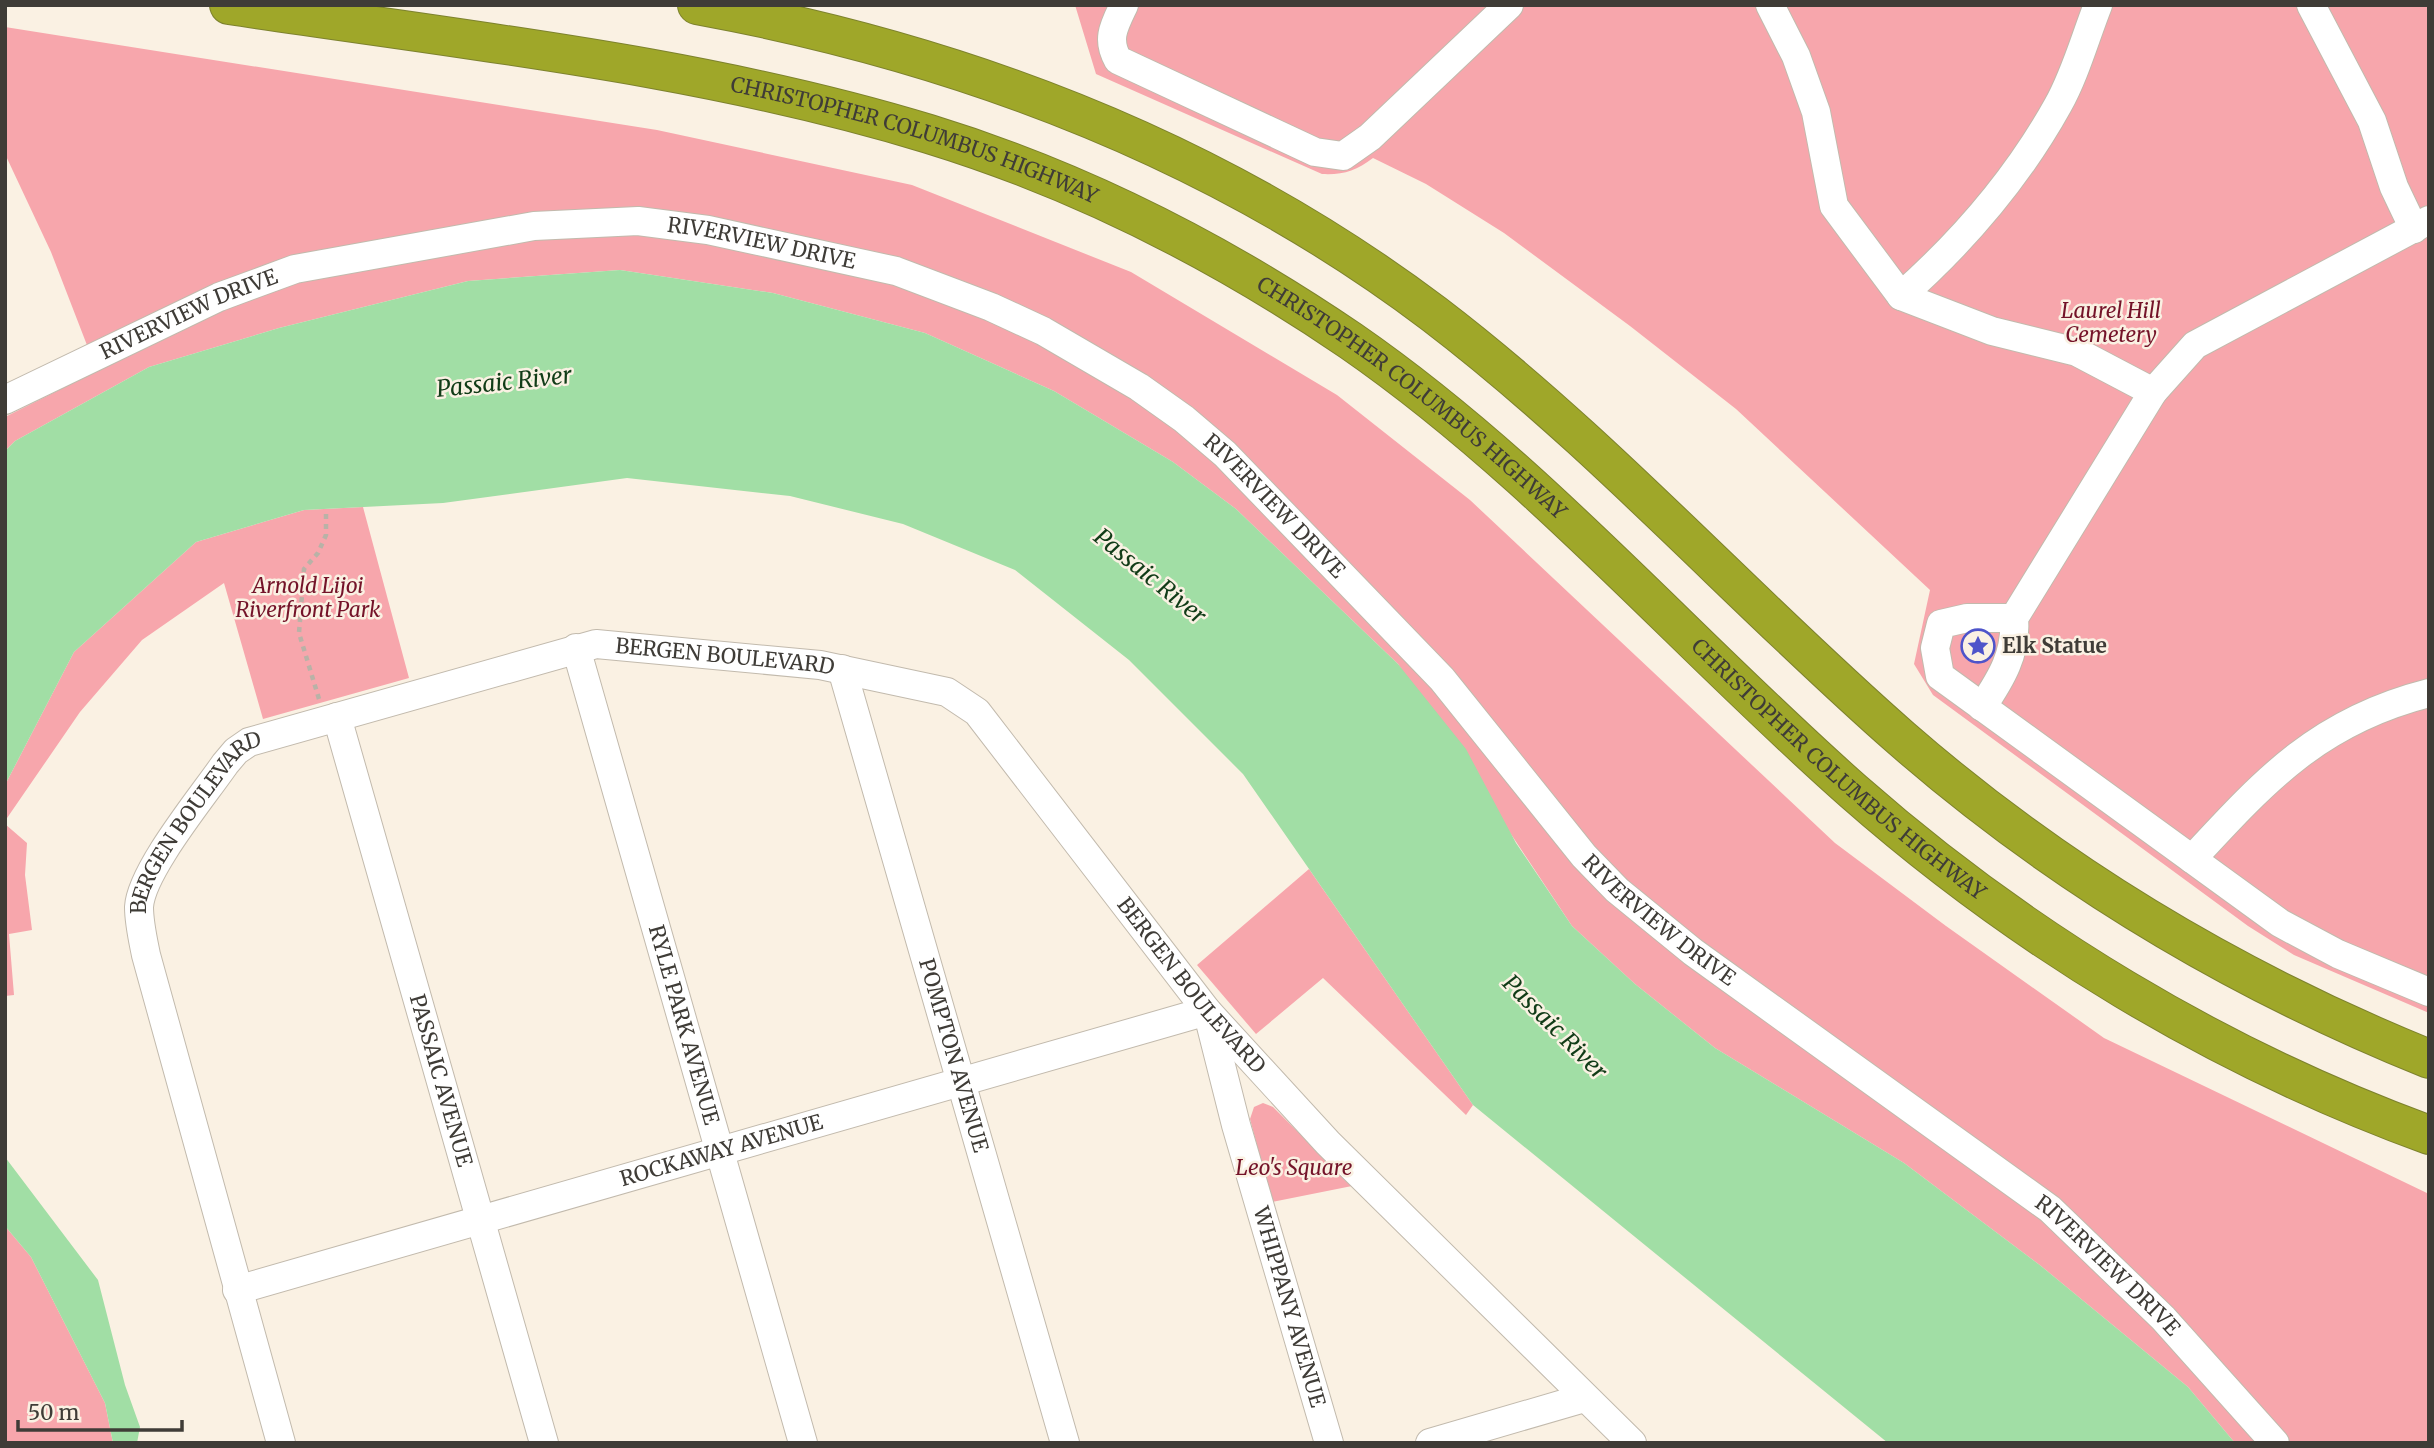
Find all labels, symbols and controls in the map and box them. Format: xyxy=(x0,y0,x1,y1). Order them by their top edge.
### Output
street label: CHRISTOPHER COLUMBUS HIGHWAY xyxy=(728,70,1103,210)
street label: RIVERVIEW DRIVE xyxy=(666,211,859,275)
street label: RIVERVIEW DRIVE xyxy=(95,262,282,365)
street label: CHRISTOPHER COLUMBUS HIGHWAY xyxy=(1252,270,1573,525)
park label: Laurel Hill Cemetery xyxy=(2061,297,2161,348)
water label: Passaic River xyxy=(435,360,574,403)
street label: RIVERVIEW DRIVE xyxy=(1198,428,1352,584)
water label: Passaic River xyxy=(1088,522,1213,630)
park label: Arnold Lijoi Riverfront Park xyxy=(236,572,381,623)
place icon: Elk Statue xyxy=(1959,627,1997,665)
street label: BERGEN BOULEVARD xyxy=(614,632,837,681)
street label: CHRISTOPHER COLUMBUS HIGHWAY xyxy=(1686,632,1992,906)
place label: Elk Statue xyxy=(2002,632,2107,659)
street label: BERGEN BOULEVARD xyxy=(125,725,264,914)
street label: RIVERVIEW DRIVE xyxy=(1577,848,1742,992)
street label: BERGEN BOULEVARD xyxy=(1112,892,1272,1079)
street label: RYLE PARK AVENUE xyxy=(643,922,726,1128)
street label: POMPTON AVENUE xyxy=(913,955,995,1156)
water label: Passaic River xyxy=(1497,968,1614,1085)
street label: PASSAIC AVENUE xyxy=(404,991,479,1170)
street label: ROCKAWAY AVENUE xyxy=(617,1108,826,1192)
park label: Leo's Square xyxy=(1236,1154,1352,1181)
street label: RIVERVIEW DRIVE xyxy=(2030,1189,2187,1342)
street label: WHIPPANY AVENUE xyxy=(1247,1202,1332,1411)
scale bar xyxy=(18,1388,182,1432)
text: 50 m xyxy=(28,1399,79,1426)

